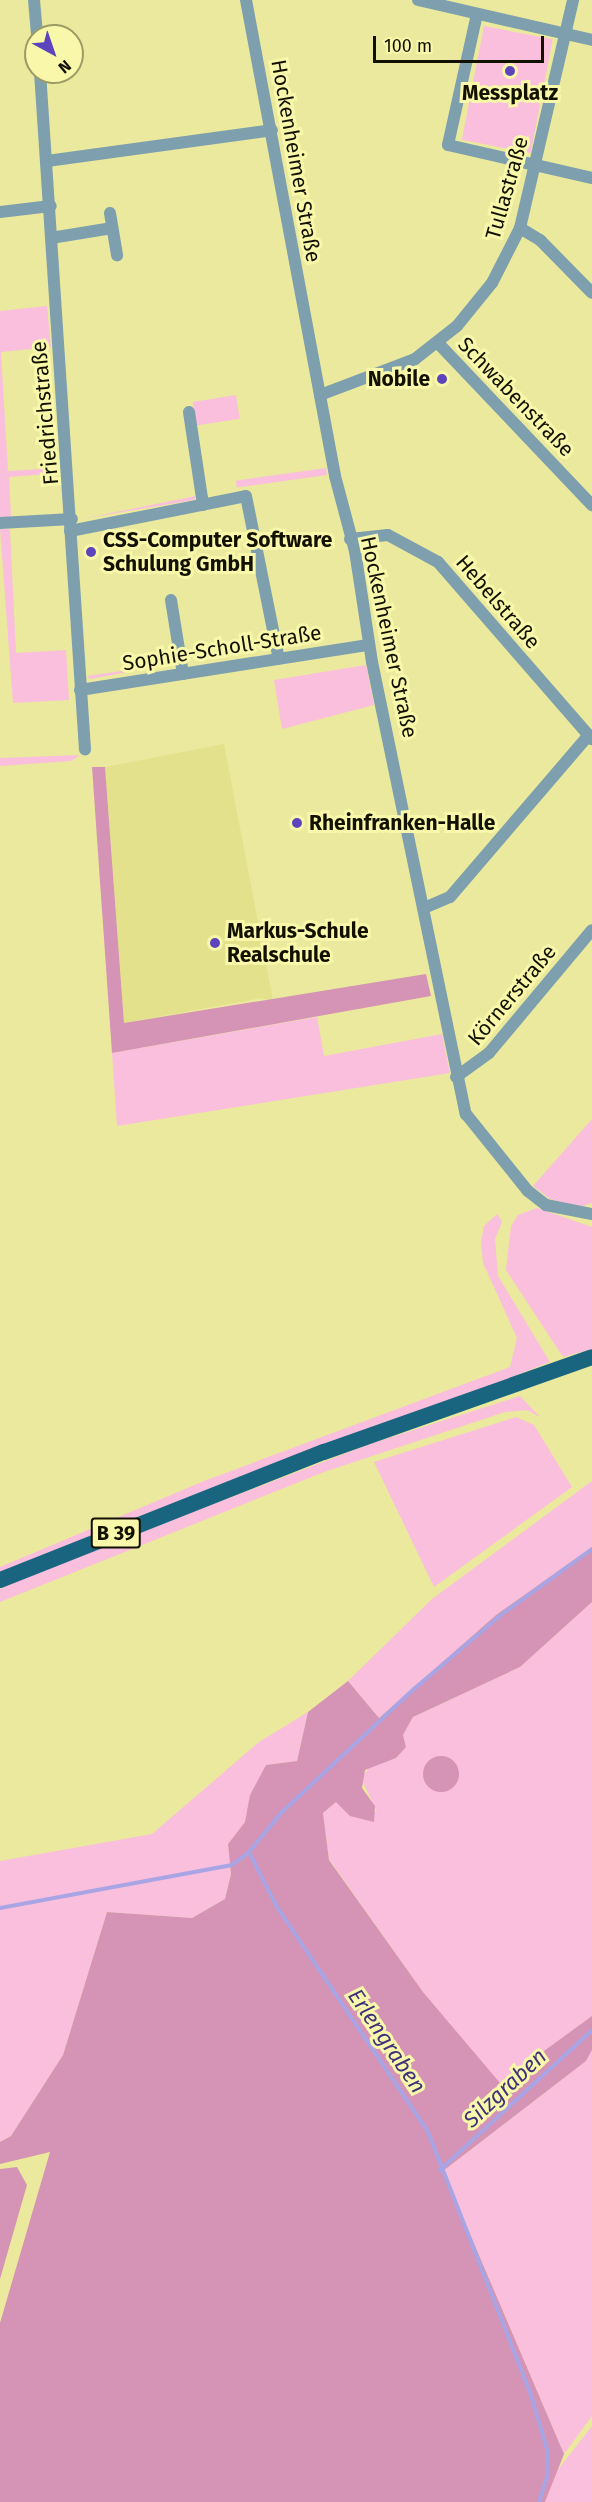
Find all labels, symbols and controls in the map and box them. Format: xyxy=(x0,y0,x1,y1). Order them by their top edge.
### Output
north arrow xyxy=(24,24,84,84)
scale bar xyxy=(376,24,547,62)
text: 100 m xyxy=(384,35,432,57)
text: N xyxy=(54,56,75,77)
street label: Hockenheimer Straße xyxy=(266,58,326,264)
marker: Messplatz xyxy=(503,64,517,78)
place label: Messplatz xyxy=(462,80,558,106)
street label: Tullastraße xyxy=(480,134,534,242)
street label: Schwabenstraße xyxy=(453,332,579,462)
street label: Friedrichstraße xyxy=(26,340,64,486)
place label: Nobile xyxy=(368,366,430,392)
marker: Nobile xyxy=(435,372,449,386)
place label: CSS-Computer Software Schulung GmbH xyxy=(103,527,332,577)
street label: Hockenheimer Straße xyxy=(355,534,423,740)
marker: CSS-Computer Software Schulung GmbH xyxy=(84,545,98,559)
street label: Hebelstraße xyxy=(450,550,546,654)
street label: Sophie-Scholl-Straße xyxy=(121,620,323,676)
place label: Rheinfranken-Halle xyxy=(309,810,495,836)
marker: Rheinfranken-Halle xyxy=(290,816,304,830)
place label: Markus-Schule Realschule xyxy=(227,918,368,968)
marker: Markus-Schule Realschule xyxy=(208,936,222,950)
street label: Körnerstraße xyxy=(462,939,562,1051)
road number: B 39 xyxy=(90,1516,142,1550)
water label: Erlengraben xyxy=(342,1984,432,2098)
water label: Silzgraben xyxy=(458,2043,552,2133)

